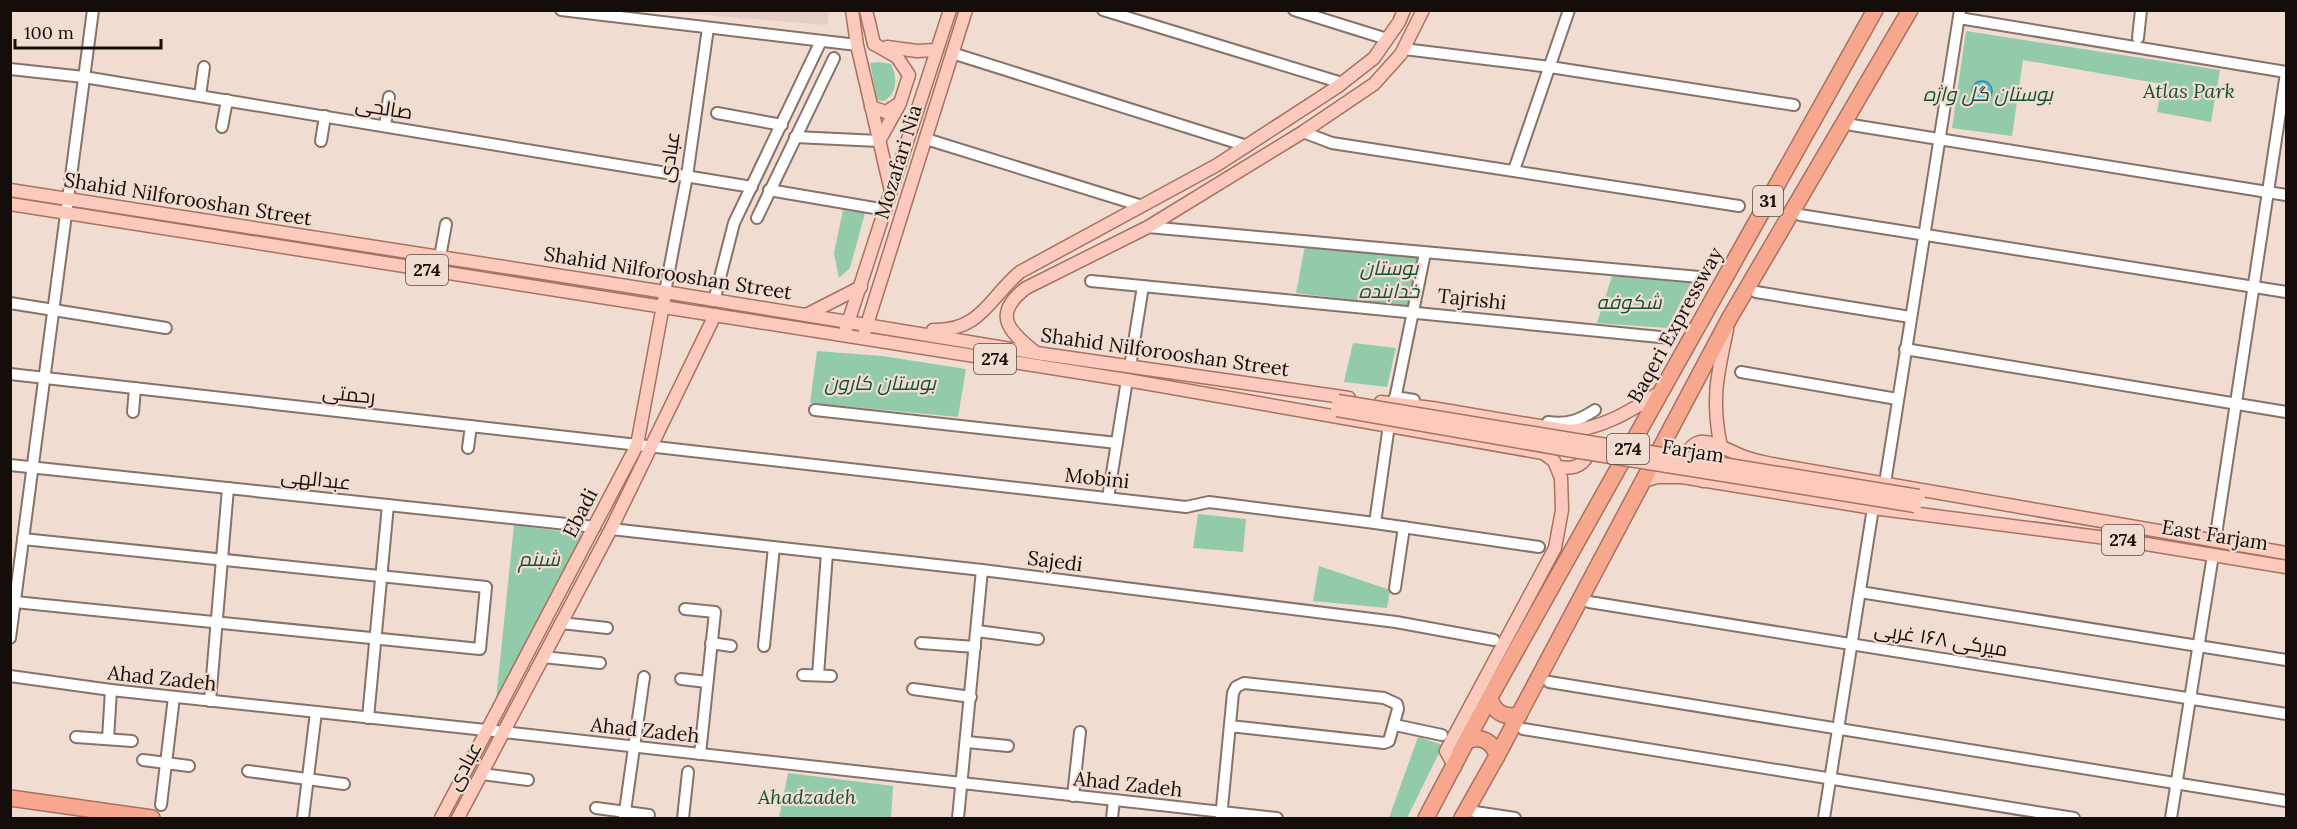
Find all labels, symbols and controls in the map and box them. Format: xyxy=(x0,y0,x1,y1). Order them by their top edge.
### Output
scale bar xyxy=(15,12,160,50)
text: 100 m xyxy=(24,21,74,44)
park label: Atlas Park xyxy=(2142,78,2235,103)
park label: بوستان گل واژه xyxy=(1923,81,2055,106)
street label: صالحی xyxy=(354,91,414,125)
street label: Mozafari Nia xyxy=(868,102,927,222)
street label: عبادی xyxy=(652,130,686,184)
street label: Shahid Nilforooshan Street xyxy=(62,167,314,231)
road number: 31 xyxy=(1753,186,1783,216)
street label: Shahid Nilforooshan Street xyxy=(542,241,794,305)
street label: Baqeri Expressway xyxy=(1621,242,1728,407)
road number: 274 xyxy=(406,255,448,285)
park label: بوستان خدابنده xyxy=(1359,255,1420,303)
street label: Tajrishi xyxy=(1436,282,1508,315)
park label: شکوفه xyxy=(1597,289,1662,314)
street label: Shahid Nilforooshan Street xyxy=(1039,322,1291,381)
road number: 274 xyxy=(974,344,1016,374)
park label: بوستان کارون xyxy=(824,370,937,395)
street label: رحمتی xyxy=(321,378,377,410)
street label: Farjam xyxy=(1660,433,1726,468)
road number: 274 xyxy=(1607,434,1649,464)
street label: عبدالهی xyxy=(280,462,352,496)
street label: Mobini xyxy=(1063,462,1131,493)
street label: Ebadi xyxy=(557,484,602,542)
street label: East Farjam xyxy=(2160,514,2270,555)
road number: 274 xyxy=(2102,525,2144,555)
street label: Sajedi xyxy=(1026,545,1084,576)
park label: شبنم xyxy=(517,546,560,573)
street label: میرکی ۱۶۸ غربی xyxy=(1873,616,2009,662)
street label: Ahad Zadeh xyxy=(105,659,218,696)
street label: Ahad Zadeh xyxy=(588,711,701,748)
street label: عبادی xyxy=(441,737,487,795)
street label: Ahad Zadeh xyxy=(1071,765,1184,802)
park label: Ahadzadeh xyxy=(757,784,857,809)

